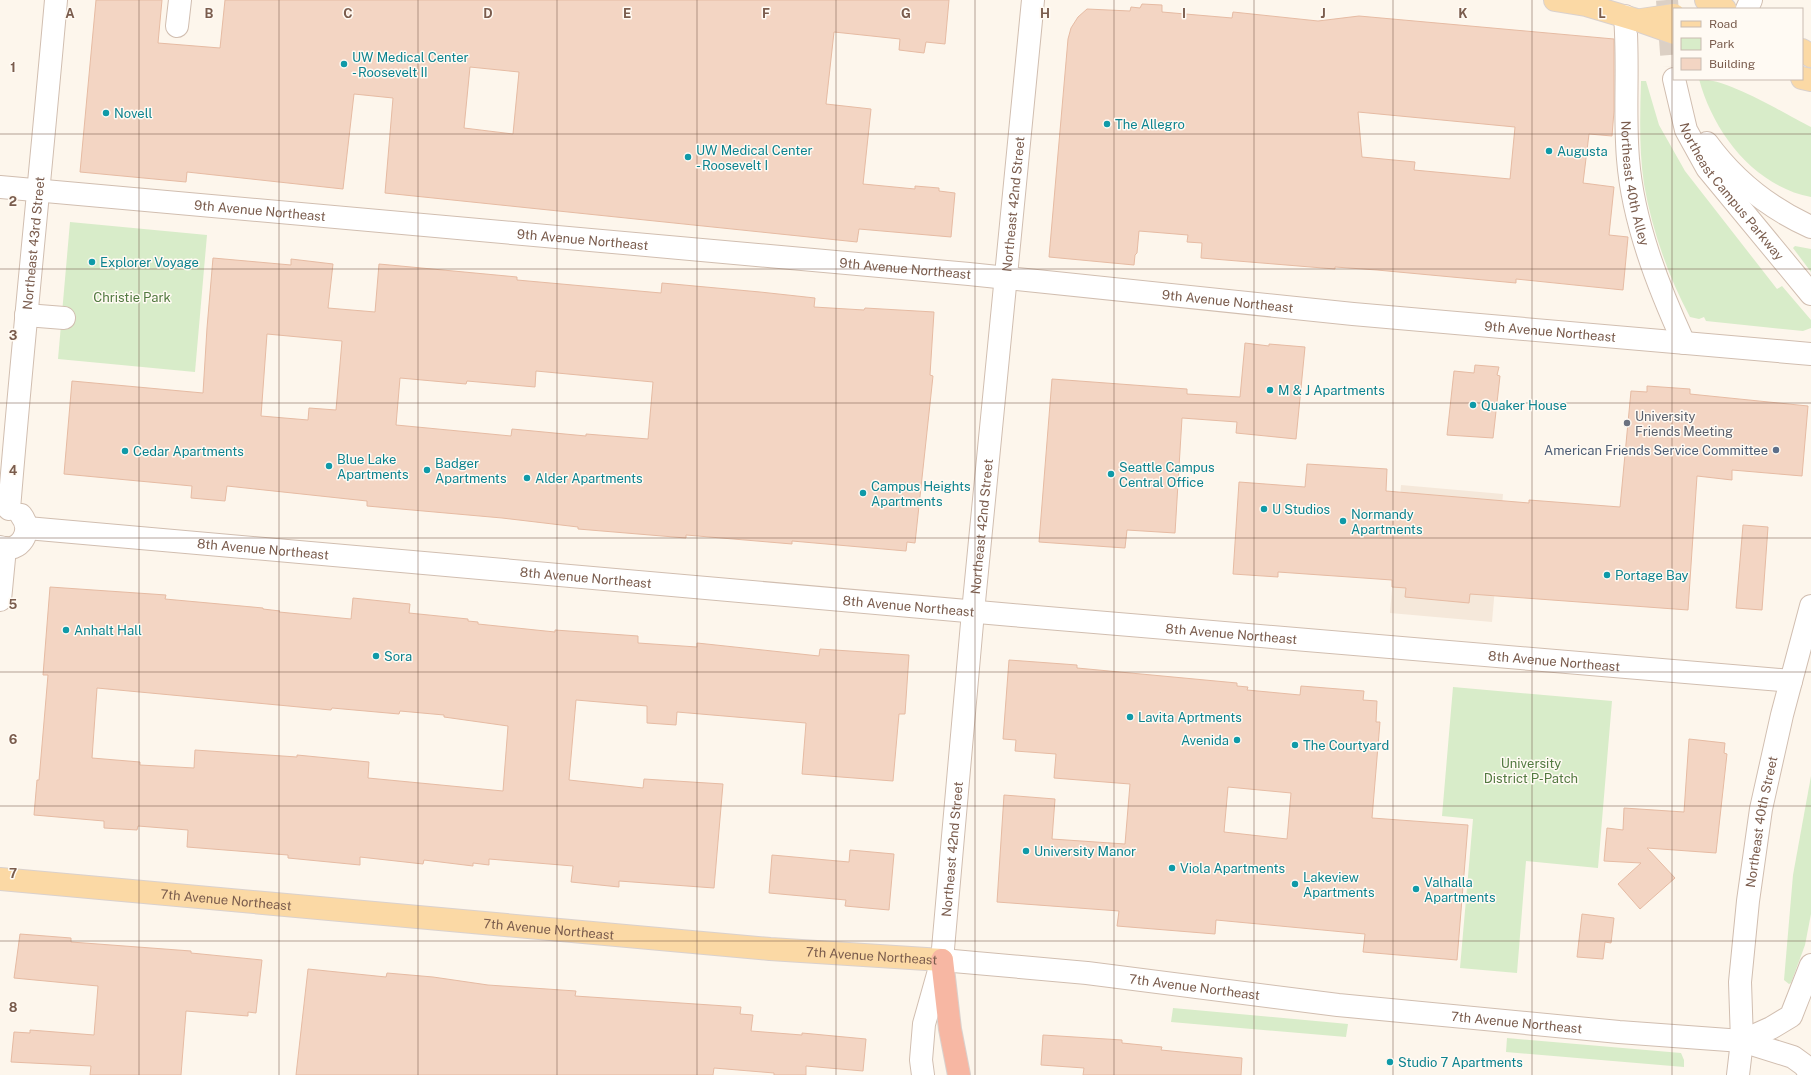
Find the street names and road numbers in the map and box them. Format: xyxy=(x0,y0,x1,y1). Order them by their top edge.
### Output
street label: Northeast 40th Alley xyxy=(1618,121,1652,248)
street label: Northeast Campus Parkway xyxy=(1677,121,1787,263)
street label: Northeast 42nd Street xyxy=(999,136,1028,273)
street label: Northeast 43rd Street xyxy=(20,176,48,311)
street label: 9th Avenue Northeast xyxy=(193,197,326,224)
street label: 9th Avenue Northeast xyxy=(516,226,649,253)
street label: 9th Avenue Northeast xyxy=(839,255,972,282)
street label: 9th Avenue Northeast xyxy=(1161,287,1294,316)
street label: 9th Avenue Northeast xyxy=(1484,319,1617,345)
street label: Northeast 42nd Street xyxy=(968,458,996,595)
street label: 8th Avenue Northeast xyxy=(196,536,330,563)
street label: 8th Avenue Northeast xyxy=(519,565,652,591)
street label: 8th Avenue Northeast xyxy=(842,593,975,620)
street label: 8th Avenue Northeast xyxy=(1165,621,1298,647)
street label: 8th Avenue Northeast xyxy=(1488,648,1621,674)
street label: Northeast 40th Street xyxy=(1743,755,1781,889)
street label: Northeast 42nd Street xyxy=(939,781,966,918)
street label: 7th Avenue Northeast xyxy=(160,887,292,913)
street label: 7th Avenue Northeast xyxy=(482,916,615,943)
street label: 7th Avenue Northeast xyxy=(805,944,938,968)
street label: 7th Avenue Northeast xyxy=(1128,971,1261,1003)
street label: 7th Avenue Northeast xyxy=(1450,1009,1583,1036)

